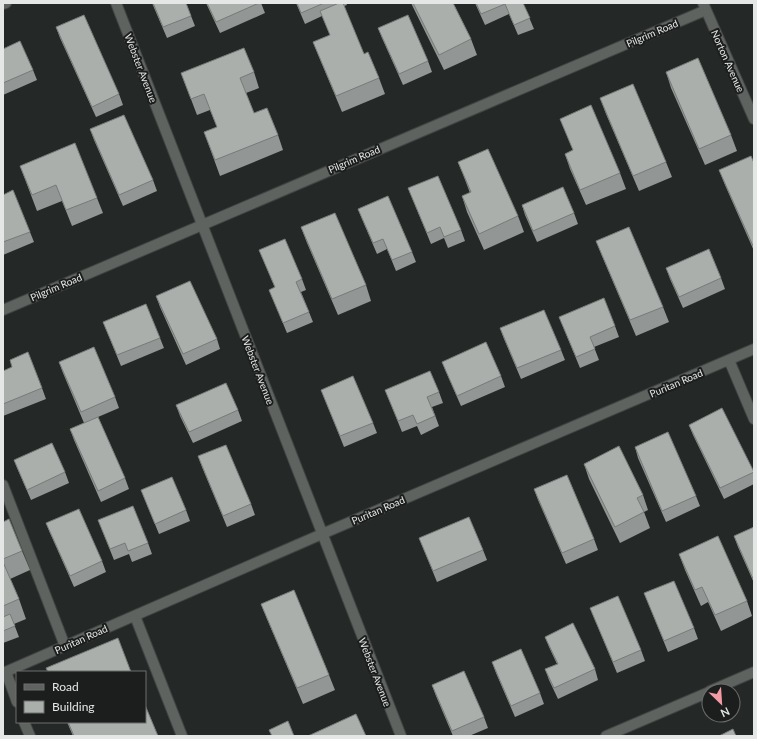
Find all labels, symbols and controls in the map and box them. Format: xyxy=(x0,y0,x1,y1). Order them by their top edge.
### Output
street label: Pilgrim Road xyxy=(624,17,680,49)
street label: Norton Avenue xyxy=(709,28,747,94)
street label: Webster Avenue xyxy=(122,32,160,104)
street label: Pilgrim Road xyxy=(326,143,382,175)
street label: Pilgrim Road xyxy=(28,271,84,303)
street label: Webster Avenue xyxy=(239,334,277,406)
street label: Puritan Road xyxy=(648,366,704,400)
street label: Puritan Road xyxy=(350,493,406,527)
street label: Puritan Road xyxy=(53,622,109,656)
street label: Webster Avenue xyxy=(356,636,394,708)
legend xyxy=(16,671,146,723)
text: Road xyxy=(52,679,79,694)
north arrow xyxy=(701,683,741,723)
text: Building xyxy=(52,699,95,714)
text: N xyxy=(719,705,732,720)

